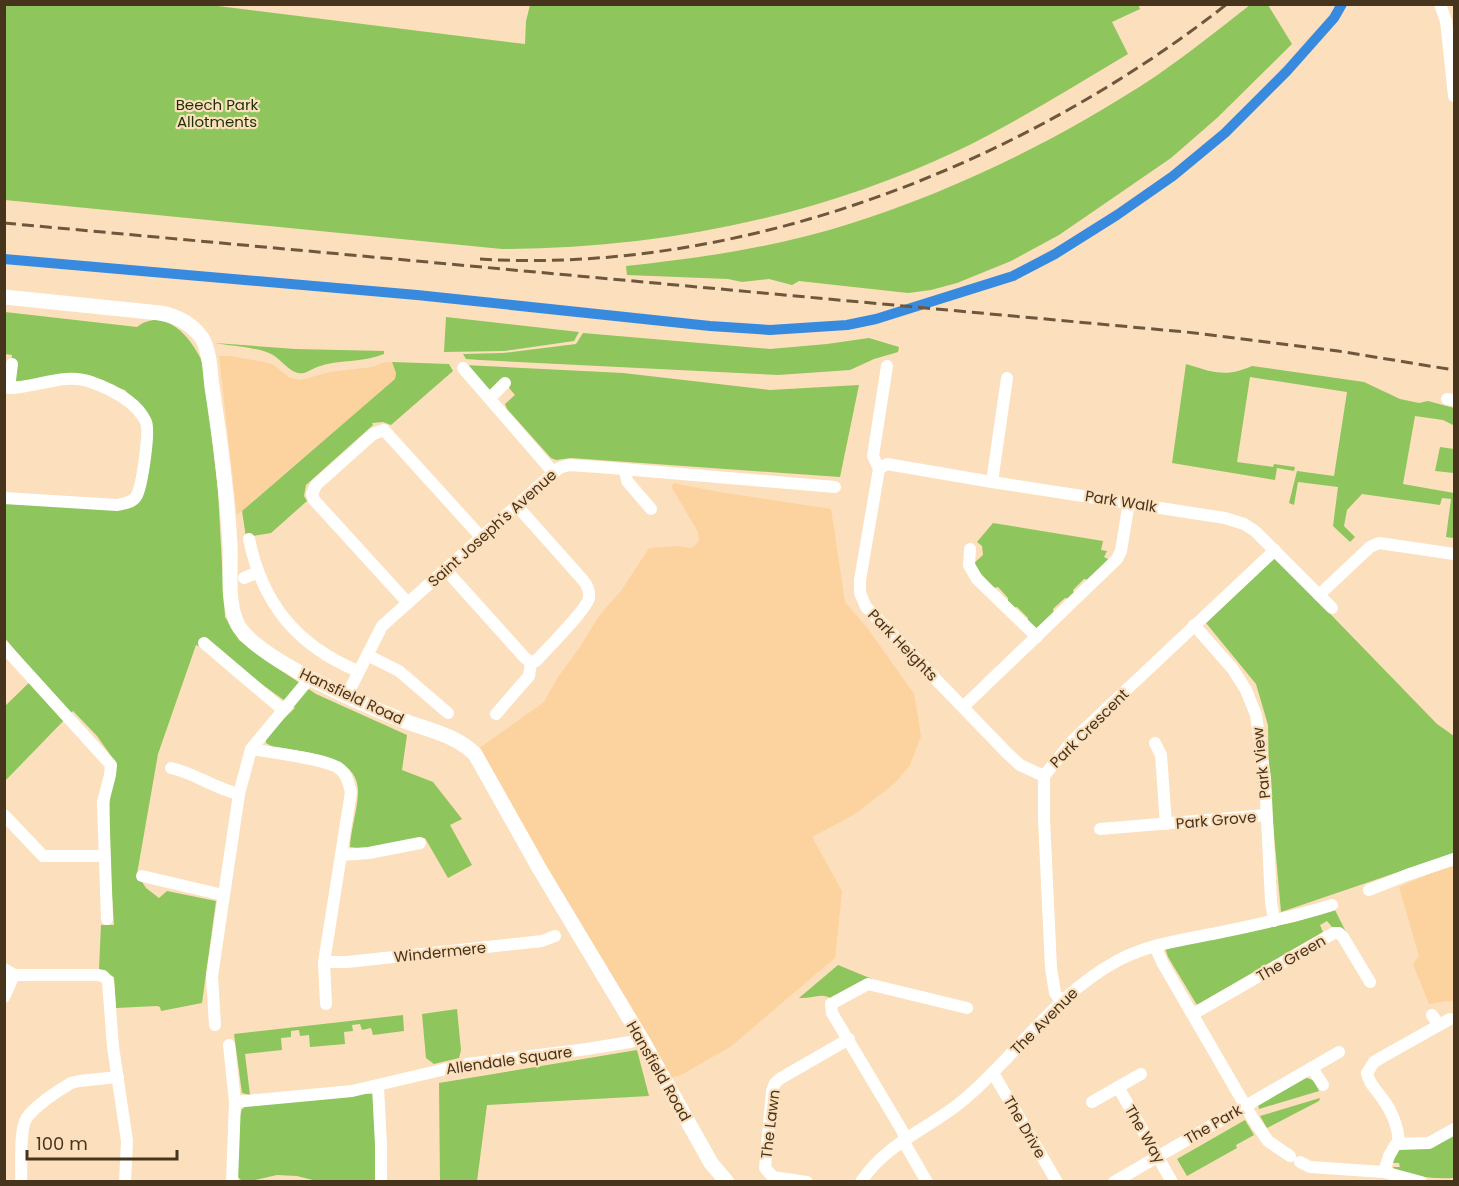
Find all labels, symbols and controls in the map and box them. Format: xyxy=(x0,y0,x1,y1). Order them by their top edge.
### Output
park label: Beech Park Allotments xyxy=(176,94,259,132)
street label: Saint Joseph's Avenue xyxy=(423,464,561,592)
street label: Park Walk xyxy=(1084,485,1159,517)
street label: Park Heights xyxy=(863,604,943,686)
street label: Hansfield Road xyxy=(296,663,408,729)
street label: Park Crescent xyxy=(1045,684,1133,772)
street label: Park View xyxy=(1247,726,1275,800)
street label: Park Grove xyxy=(1175,806,1257,834)
street label: The Green xyxy=(1253,930,1329,986)
street label: Windermere xyxy=(393,937,487,967)
street label: The Avenue xyxy=(1006,983,1082,1059)
street label: Hansfield Road xyxy=(622,1017,696,1125)
street label: Allendale Square xyxy=(445,1041,573,1079)
street label: The Lawn xyxy=(755,1088,785,1160)
street label: The Drive xyxy=(999,1092,1051,1162)
street label: The Park xyxy=(1180,1099,1246,1149)
street label: The Way xyxy=(1120,1101,1170,1168)
scale bar xyxy=(27,1123,177,1161)
text: 100 m xyxy=(36,1131,88,1156)

